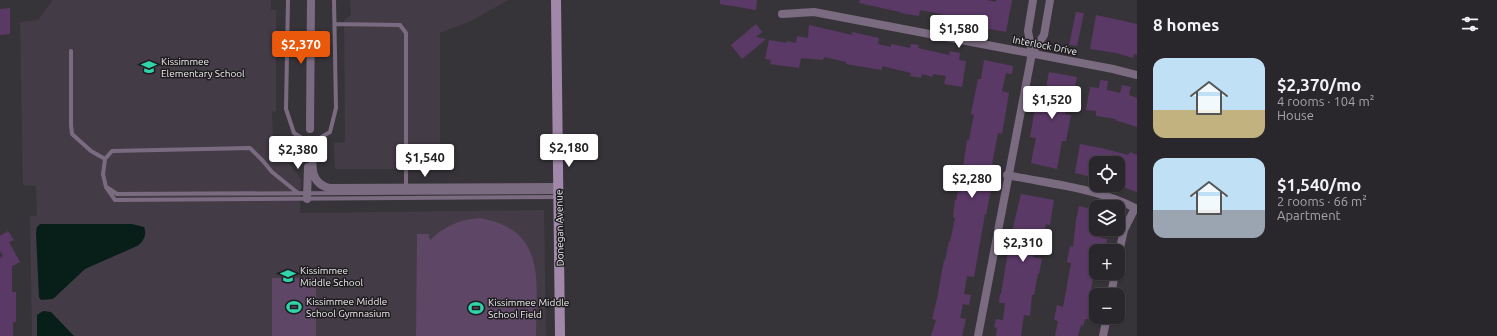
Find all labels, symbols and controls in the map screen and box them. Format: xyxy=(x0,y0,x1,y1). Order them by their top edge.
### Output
icon: filters xyxy=(1459,13,1481,35)
pin: $1,580 xyxy=(926,15,992,49)
text: 8 homes xyxy=(1153,15,1219,34)
text: $1,580 xyxy=(939,21,979,35)
pin: $2,370 xyxy=(268,31,334,65)
street label: Interlock Drive xyxy=(1012,34,1078,57)
text: $2,370 xyxy=(281,37,321,51)
place label: Kissimmee Elementary School xyxy=(161,56,245,79)
school or university icon: Kissimmee Elementary School xyxy=(140,58,158,76)
icon: home xyxy=(1185,74,1233,122)
text: $2,370/mo xyxy=(1277,75,1361,94)
pin: $1,520 xyxy=(1019,86,1085,120)
text: $1,520 xyxy=(1032,92,1072,106)
text: 4 rooms · 104 m² xyxy=(1277,94,1374,108)
text: House xyxy=(1277,108,1314,122)
pin: $2,180 xyxy=(536,134,602,168)
pin: $2,380 xyxy=(265,136,331,170)
text: $2,180 xyxy=(549,140,589,154)
text: $2,380 xyxy=(278,142,318,156)
pin: $1,540 xyxy=(392,144,458,178)
text: $1,540 xyxy=(405,150,445,164)
map controls xyxy=(1089,156,1125,324)
button: locate xyxy=(1089,156,1125,192)
pin: $2,280 xyxy=(939,165,1005,199)
text: $2,280 xyxy=(952,171,992,185)
icon: home xyxy=(1185,174,1233,222)
text: $1,540/mo xyxy=(1277,175,1361,194)
street label: Donegan Avenue xyxy=(553,190,566,266)
text: 2 rooms · 66 m² xyxy=(1277,194,1367,208)
button: layers xyxy=(1089,200,1125,236)
text: Apartment xyxy=(1277,208,1341,222)
pin: $2,310 xyxy=(990,229,1056,263)
text: $2,310 xyxy=(1003,235,1043,249)
button: + xyxy=(1089,244,1125,280)
place label: Kissimmee Middle School xyxy=(300,265,364,288)
school or university icon: Kissimmee Middle School xyxy=(279,267,297,285)
button: − xyxy=(1089,288,1125,324)
place label: Kissimmee Middle School Gymnasium xyxy=(306,296,390,319)
place label: Kissimmee Middle School Field xyxy=(488,297,569,320)
sports icon: Kissimmee Middle School Gymnasium xyxy=(285,298,303,316)
sports icon: Kissimmee Middle School Field xyxy=(467,299,485,317)

